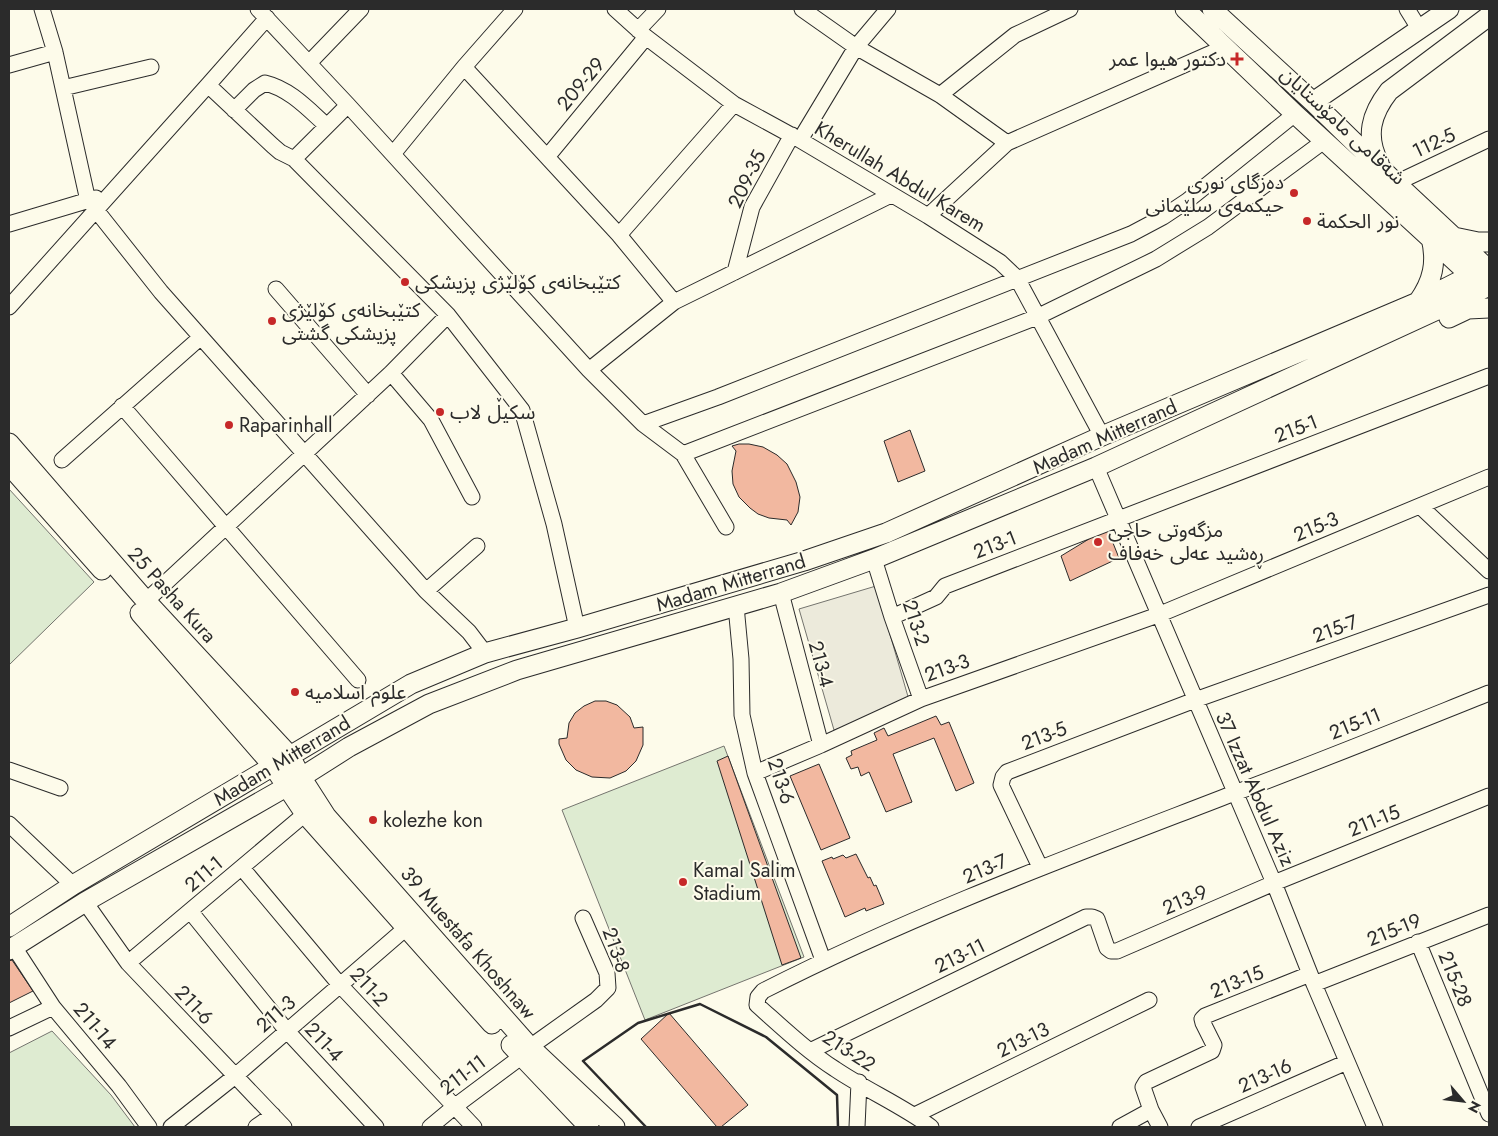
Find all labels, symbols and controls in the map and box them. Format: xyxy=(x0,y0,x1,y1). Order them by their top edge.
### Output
place label: دكتور هيوا عمر xyxy=(1108,45,1226,74)
street label: 209-29 xyxy=(550,51,612,117)
marker: دكتور هيوا عمر xyxy=(1230,52,1244,66)
street label: شەقامی مامۆستایان xyxy=(1274,60,1412,192)
street label: Kherullah Abdul Karem xyxy=(809,114,991,240)
street label: 112-5 xyxy=(1408,120,1460,166)
street label: 209-35 xyxy=(721,145,773,213)
place label: دەزگای نوری حیکمەی سلێمانی xyxy=(1146,168,1284,220)
marker: دەزگای نوری حیکمەی سلێمانی xyxy=(1288,187,1300,199)
place label: نور الحكمة xyxy=(1317,207,1399,236)
marker: نور الحكمة xyxy=(1301,215,1313,227)
place label: كتێبخانە‌ی كۆلێژی پزیشكی xyxy=(415,268,621,297)
marker: كتێبخانە‌ی كۆلێژی پزیشكی xyxy=(399,276,411,288)
place label: کتێبخانەی کۆلێژی پزیشکی گشتی xyxy=(282,296,421,348)
marker: کتێبخانەی کۆلێژی پزیشکی گشتی xyxy=(266,315,278,327)
street label: Madam Mitterrand xyxy=(1028,392,1182,482)
place label: سكیڵ لاب xyxy=(450,397,535,427)
marker: سكیڵ لاب xyxy=(434,406,446,418)
street label: 215-1 xyxy=(1270,407,1322,451)
place label: Raparinhall xyxy=(239,411,333,440)
marker: Raparinhall xyxy=(223,419,235,431)
street label: 215-3 xyxy=(1289,504,1343,549)
place label: مزگەوتی حاجی ڕەشید عەلی خەفاف xyxy=(1108,516,1264,570)
street label: 213-1 xyxy=(969,523,1021,567)
marker: مزگەوتی حاجی ڕەشید عەلی خەفاف xyxy=(1092,536,1104,548)
street label: 25 Pasha Kura xyxy=(121,541,223,649)
street label: Madam Mitterrand xyxy=(653,546,809,620)
street label: 213-2 xyxy=(895,596,937,650)
street label: 215-7 xyxy=(1308,607,1362,651)
street label: 213-4 xyxy=(801,637,841,691)
street label: 213-3 xyxy=(920,646,974,690)
place label: علوم اسلاميه xyxy=(305,678,406,707)
marker: علوم اسلاميه xyxy=(289,686,301,698)
street label: 215-11 xyxy=(1325,700,1385,748)
street label: 37 Izzat Abdul Aziz xyxy=(1208,707,1302,871)
street label: Madam Mitterrand xyxy=(208,709,356,813)
street label: 213-5 xyxy=(1017,714,1071,758)
street label: 213-6 xyxy=(760,754,802,808)
street label: 211-15 xyxy=(1344,797,1404,845)
place label: kolezhe kon xyxy=(383,806,483,835)
marker: kolezhe kon xyxy=(367,814,379,826)
street label: 213-7 xyxy=(958,846,1012,891)
street label: 211-1 xyxy=(178,849,230,899)
place label: Kamal Salim Stadium xyxy=(693,856,796,908)
street label: 39 Muestafa Khoshnaw xyxy=(393,860,543,1026)
marker: Kamal Salim Stadium xyxy=(677,876,689,888)
street label: 213-9 xyxy=(1158,877,1212,923)
street label: 215-19 xyxy=(1362,906,1426,954)
street label: 213-8 xyxy=(595,923,637,977)
street label: 213-11 xyxy=(930,931,990,981)
street label: 215-28 xyxy=(1431,947,1479,1011)
street label: 213-15 xyxy=(1206,958,1268,1006)
street label: 211-2 xyxy=(343,961,395,1013)
street label: 211-6 xyxy=(168,979,220,1031)
street label: 211-3 xyxy=(250,988,302,1040)
street label: 211-14 xyxy=(66,996,124,1056)
street label: 213-13 xyxy=(992,1015,1054,1065)
street label: 211-4 xyxy=(298,1016,350,1069)
street label: 213-22 xyxy=(817,1023,881,1079)
street label: 211-11 xyxy=(434,1048,492,1102)
street label: 213-16 xyxy=(1234,1051,1296,1101)
north arrow xyxy=(1438,1076,1488,1126)
text: N xyxy=(1463,1097,1486,1117)

